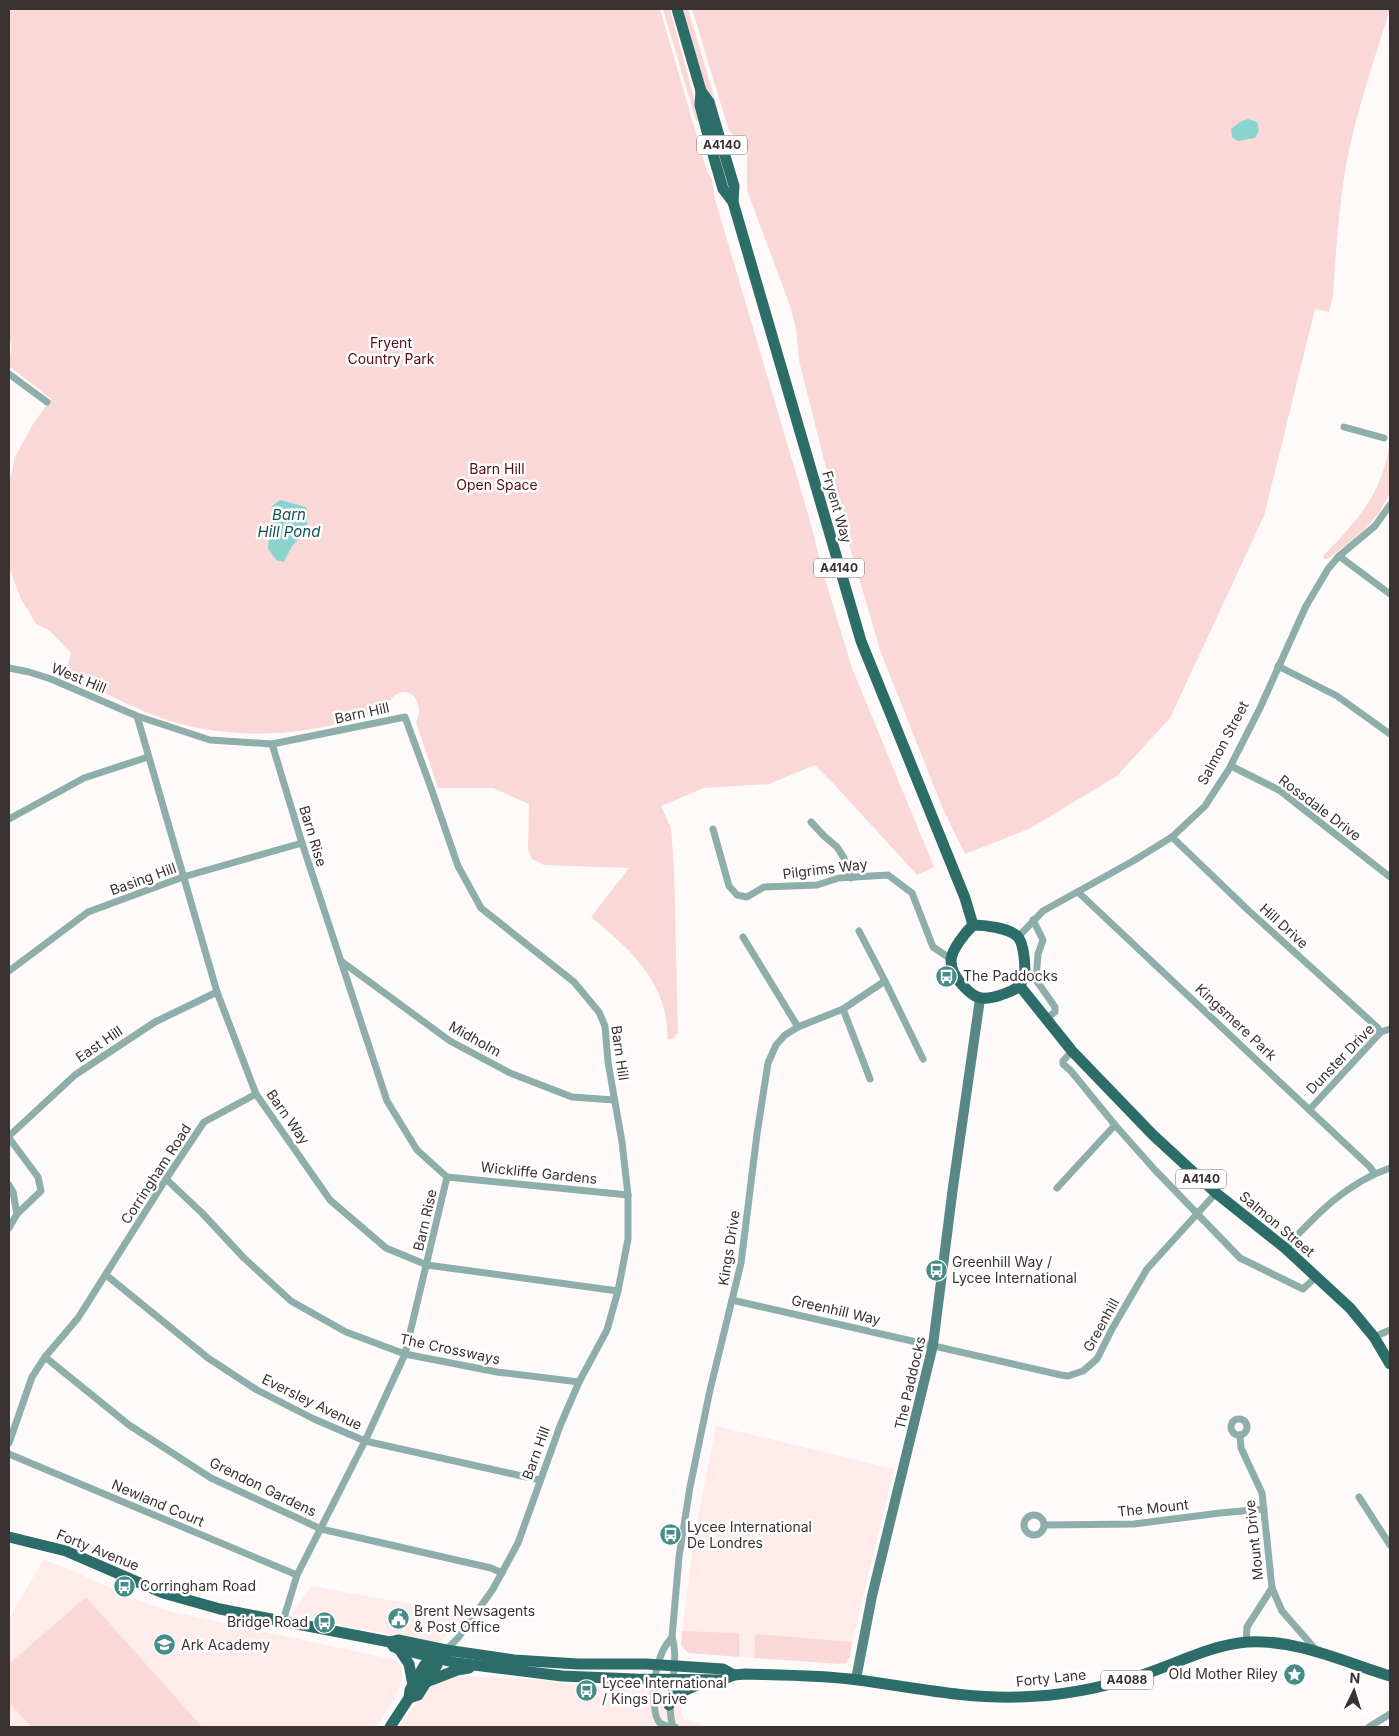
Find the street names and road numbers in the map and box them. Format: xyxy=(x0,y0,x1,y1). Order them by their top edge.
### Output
road number: A4140 xyxy=(697,136,747,154)
street label: Fryent Way xyxy=(819,469,856,545)
road number: A4140 xyxy=(814,558,864,578)
street label: West Hill xyxy=(49,659,109,696)
street label: Barn Hill xyxy=(333,698,391,727)
street label: Salmon Street xyxy=(1193,698,1252,788)
street label: Rossdale Drive xyxy=(1276,771,1365,844)
street label: Barn Rise xyxy=(296,803,331,868)
street label: Pilgrims Way xyxy=(782,855,868,882)
street label: Basing Hill xyxy=(107,859,178,898)
street label: Hill Drive xyxy=(1257,899,1312,952)
street label: Kingsmere Park xyxy=(1192,980,1281,1064)
street label: Midholm xyxy=(446,1017,504,1060)
street label: Dunster Drive xyxy=(1302,1020,1377,1097)
street label: East Hill xyxy=(72,1022,125,1065)
street label: Barn Hill xyxy=(608,1024,633,1081)
street label: Barn Way xyxy=(263,1086,314,1148)
street label: Corringham Road xyxy=(117,1120,194,1227)
street label: Wickliffe Gardens xyxy=(480,1158,598,1187)
road number: A4140 xyxy=(1176,1170,1226,1188)
street label: Barn Rise xyxy=(409,1187,440,1252)
street label: Salmon Street xyxy=(1236,1187,1319,1260)
street label: Kings Drive xyxy=(714,1209,743,1287)
street label: Greenhill Way xyxy=(790,1291,883,1328)
street label: Greenhill xyxy=(1079,1295,1122,1354)
street label: The Crossways xyxy=(398,1330,502,1367)
street label: The Paddocks xyxy=(891,1335,928,1431)
street label: Eversley Avenue xyxy=(259,1370,365,1433)
street label: Barn Hill xyxy=(518,1424,553,1482)
street label: Grendon Gardens xyxy=(207,1453,319,1520)
street label: Newland Court xyxy=(109,1475,207,1530)
street label: The Mount xyxy=(1116,1495,1190,1520)
street label: Mount Drive xyxy=(1241,1499,1266,1581)
street label: Forty Avenue xyxy=(54,1525,142,1574)
street label: Forty Lane xyxy=(1015,1665,1087,1690)
road number: A4088 xyxy=(1101,1670,1153,1690)

